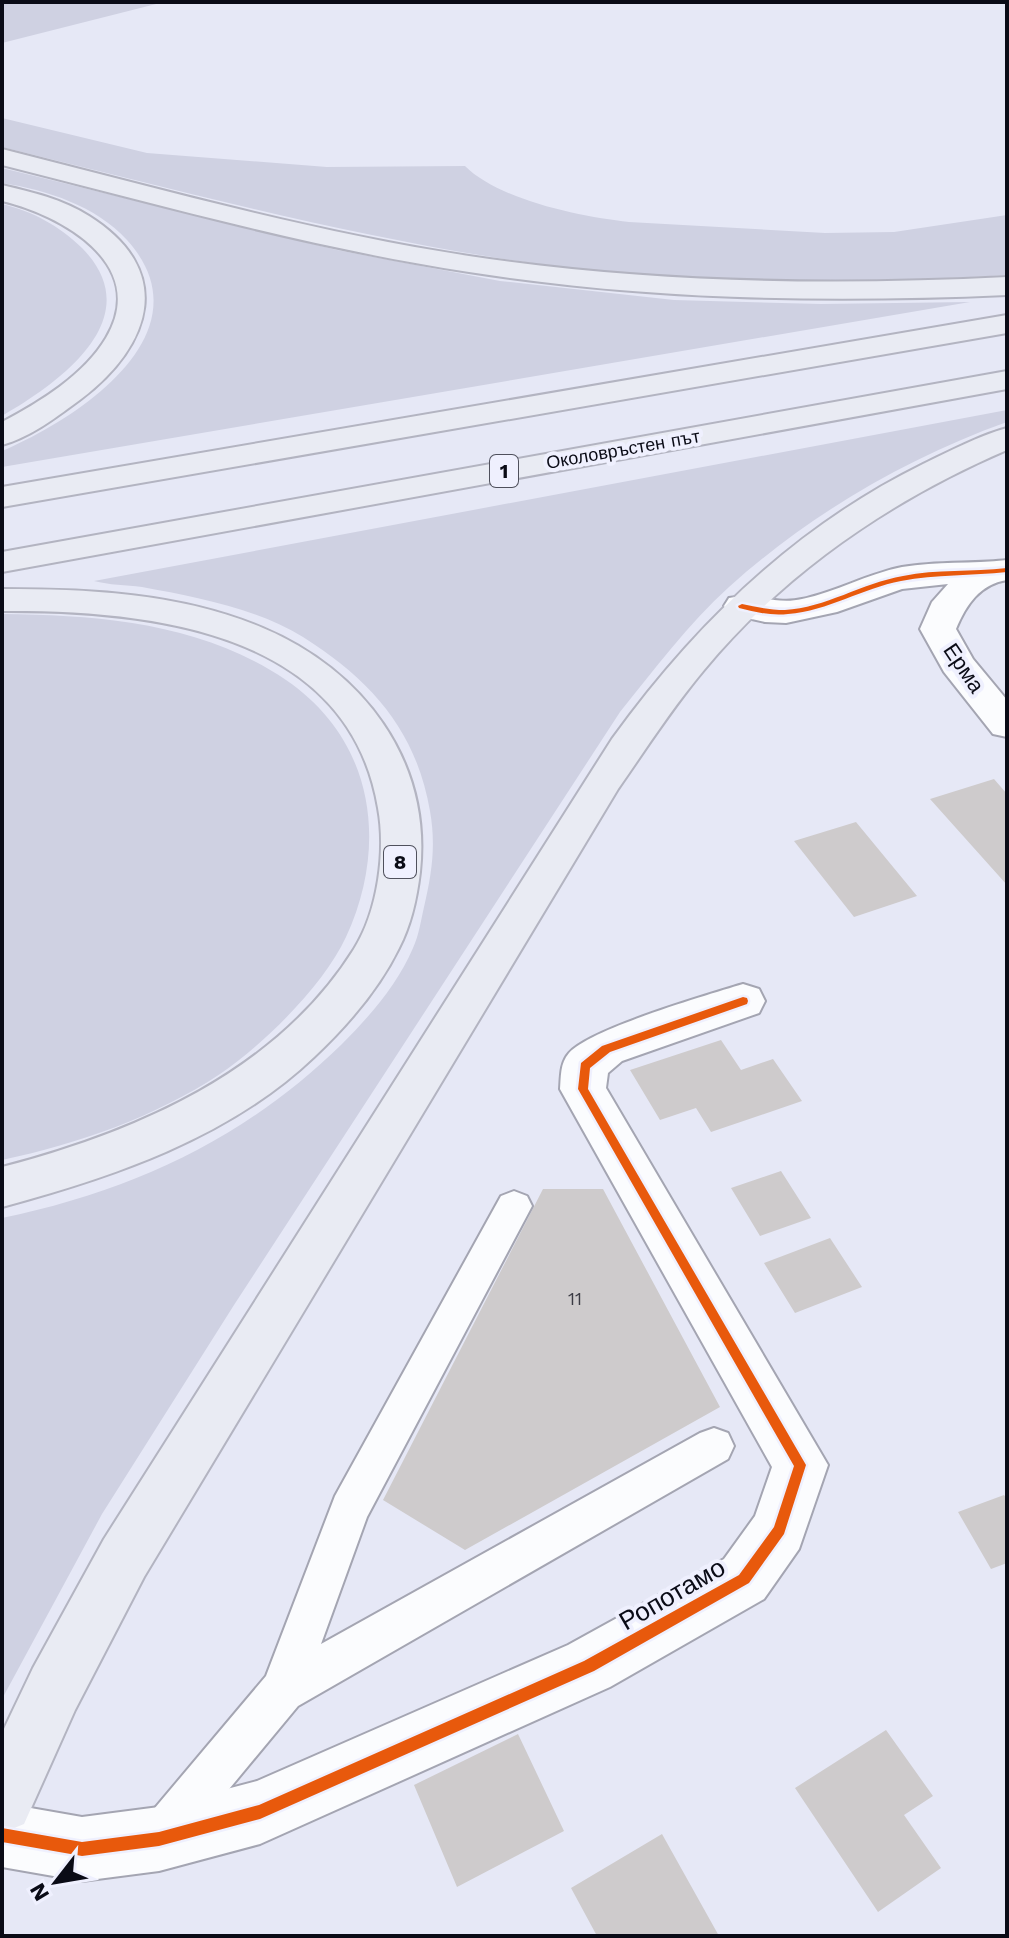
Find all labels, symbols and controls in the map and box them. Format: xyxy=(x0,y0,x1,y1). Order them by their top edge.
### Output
street label: Околовръстен път xyxy=(545,425,701,473)
road number: 1 xyxy=(490,455,518,487)
street label: Ерма xyxy=(938,639,990,698)
road number: 8 xyxy=(384,846,416,878)
house number: 11 xyxy=(568,1288,582,1309)
street label: Ропотамо xyxy=(614,1552,730,1636)
north arrow xyxy=(16,1842,96,1922)
text: N xyxy=(24,1879,54,1905)

